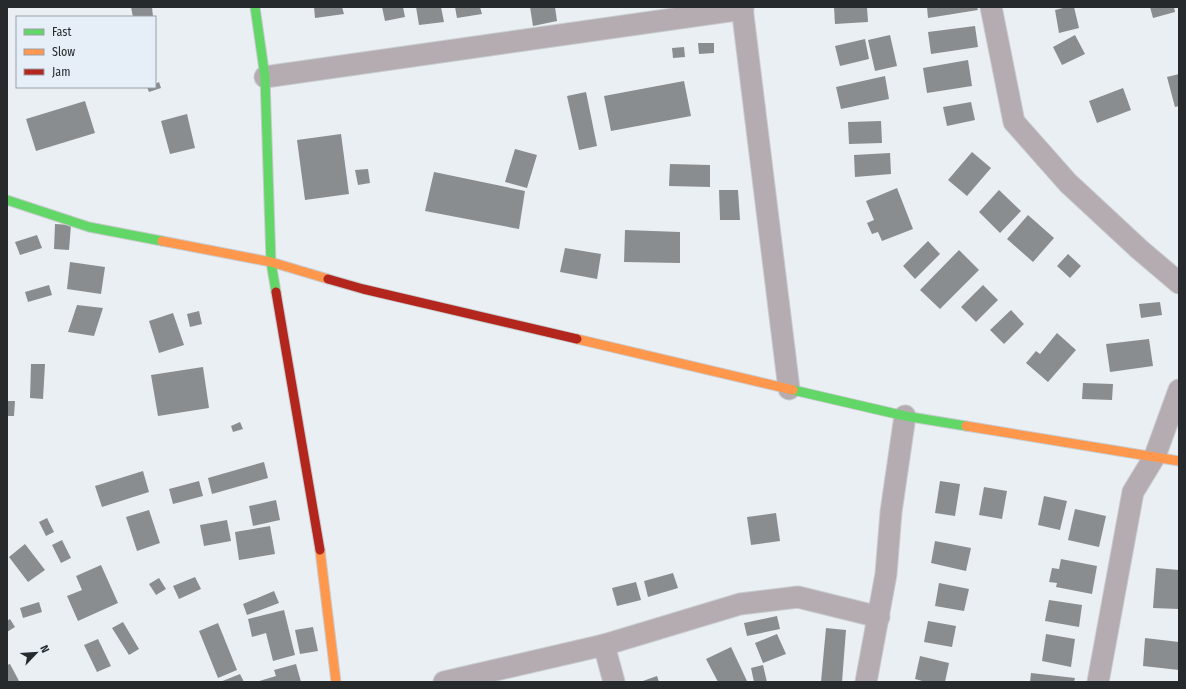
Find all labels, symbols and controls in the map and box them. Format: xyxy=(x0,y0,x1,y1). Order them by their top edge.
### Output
legend xyxy=(16,16,156,88)
text: Fast xyxy=(52,25,71,39)
text: Slow xyxy=(52,45,75,59)
text: Jam xyxy=(52,65,70,79)
north arrow xyxy=(16,633,56,673)
text: N xyxy=(37,643,52,655)

